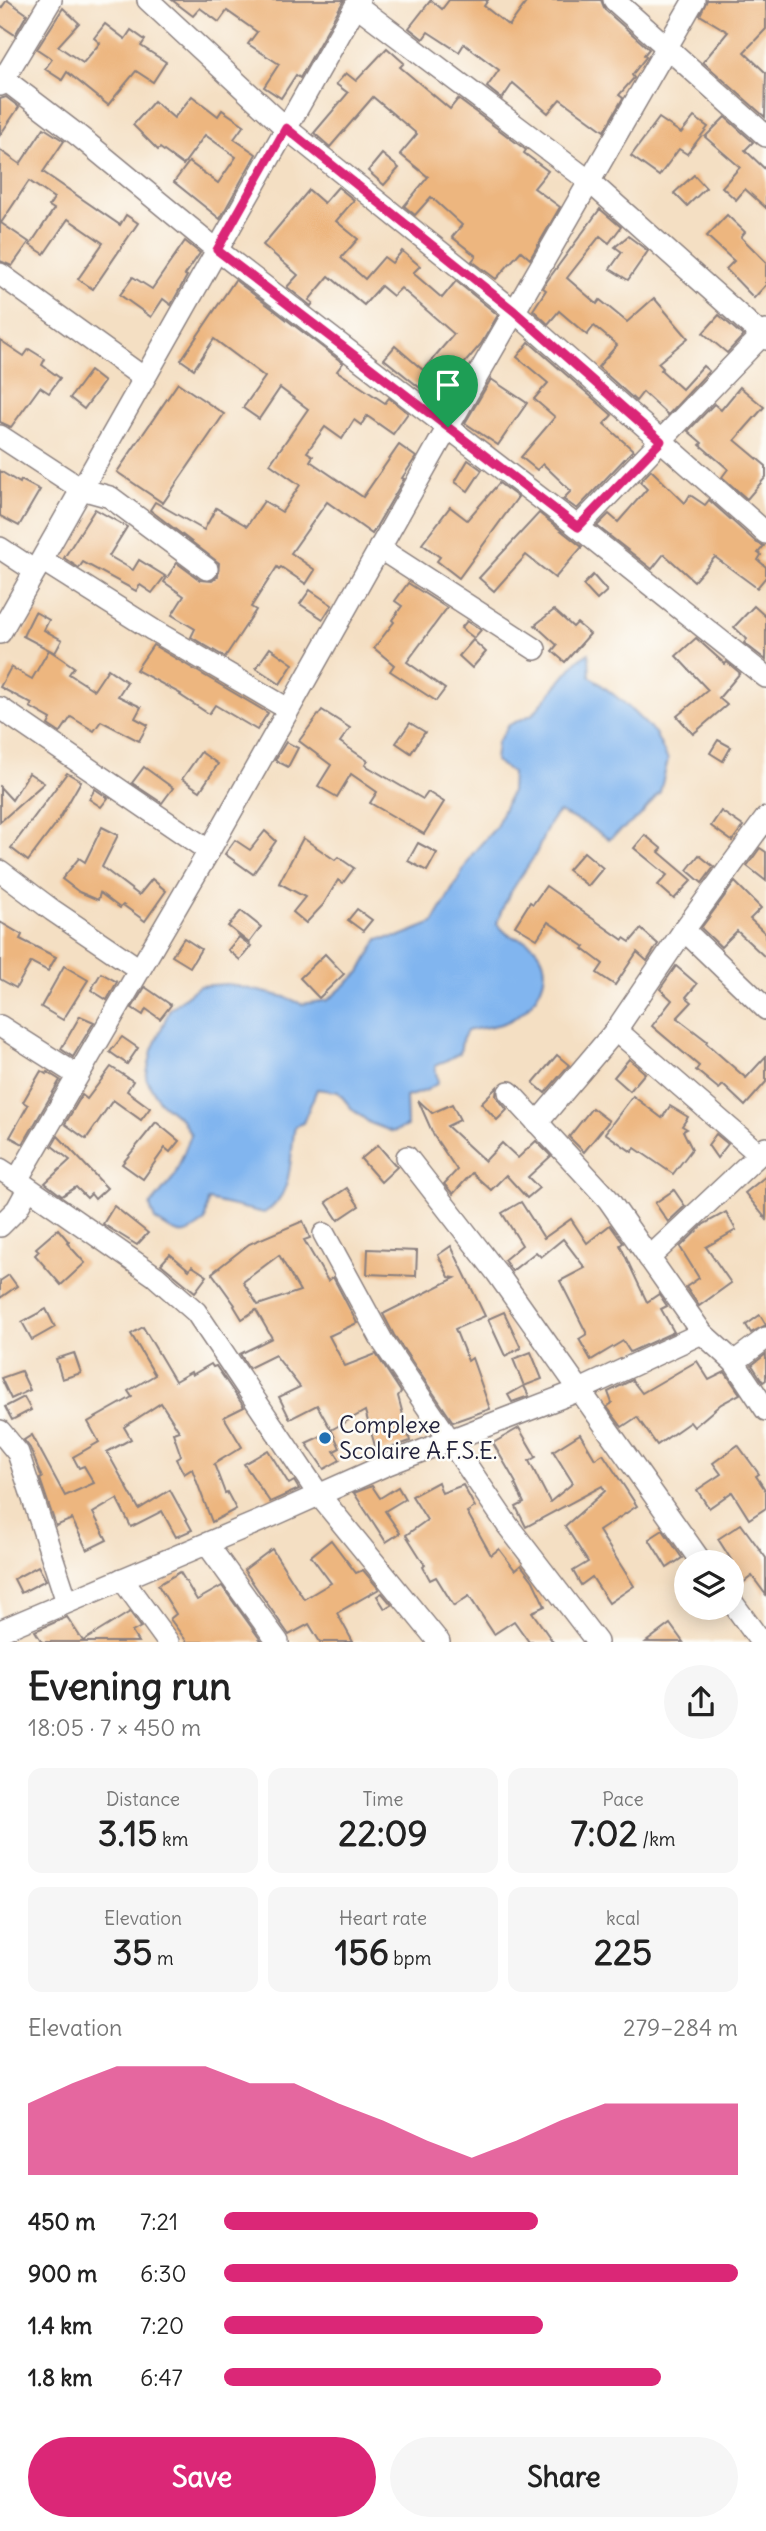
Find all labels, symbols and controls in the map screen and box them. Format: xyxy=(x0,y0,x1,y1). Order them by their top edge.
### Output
pin xyxy=(418,355,478,427)
icon: arrive xyxy=(429,366,467,404)
place label: Complexe Scolaire A.F.S.E. xyxy=(339,1410,497,1465)
marker: Complexe Scolaire A.F.S.E. xyxy=(317,1430,333,1446)
map controls xyxy=(674,1550,744,1620)
button: layers xyxy=(674,1550,744,1620)
text: Evening run xyxy=(28,1663,231,1710)
button: share xyxy=(664,1665,738,1739)
text: 18:05 · 7 × 450 m xyxy=(28,1713,201,1742)
text: Distance xyxy=(106,1787,180,1811)
text: Time xyxy=(362,1787,404,1811)
text: Pace xyxy=(602,1787,644,1811)
text: 3.15 xyxy=(98,1811,157,1855)
text: 22:09 xyxy=(338,1811,428,1855)
text: 7:02 xyxy=(570,1811,638,1855)
text: km xyxy=(157,1827,188,1851)
text: /km xyxy=(638,1827,676,1851)
text: Elevation xyxy=(104,1906,182,1930)
text: Heart rate xyxy=(339,1906,427,1930)
text: kcal xyxy=(606,1906,640,1930)
text: 35 xyxy=(112,1930,152,1974)
text: 156 xyxy=(335,1930,389,1974)
text: 225 xyxy=(594,1930,652,1974)
text: m xyxy=(152,1946,174,1970)
text: bpm xyxy=(389,1946,431,1970)
text: Elevation xyxy=(28,2013,122,2042)
text: 279–284 m xyxy=(623,2013,738,2042)
text: 450 m xyxy=(28,2207,95,2236)
text: 7:21 xyxy=(140,2207,178,2236)
text: 900 m xyxy=(28,2259,97,2288)
text: 6:30 xyxy=(140,2259,187,2288)
text: 1.4 km xyxy=(28,2311,92,2340)
text: 7:20 xyxy=(140,2311,184,2340)
text: 1.8 km xyxy=(28,2363,93,2392)
text: 6:47 xyxy=(140,2363,183,2392)
button: Save xyxy=(28,2437,376,2517)
button: Share xyxy=(390,2437,738,2517)

